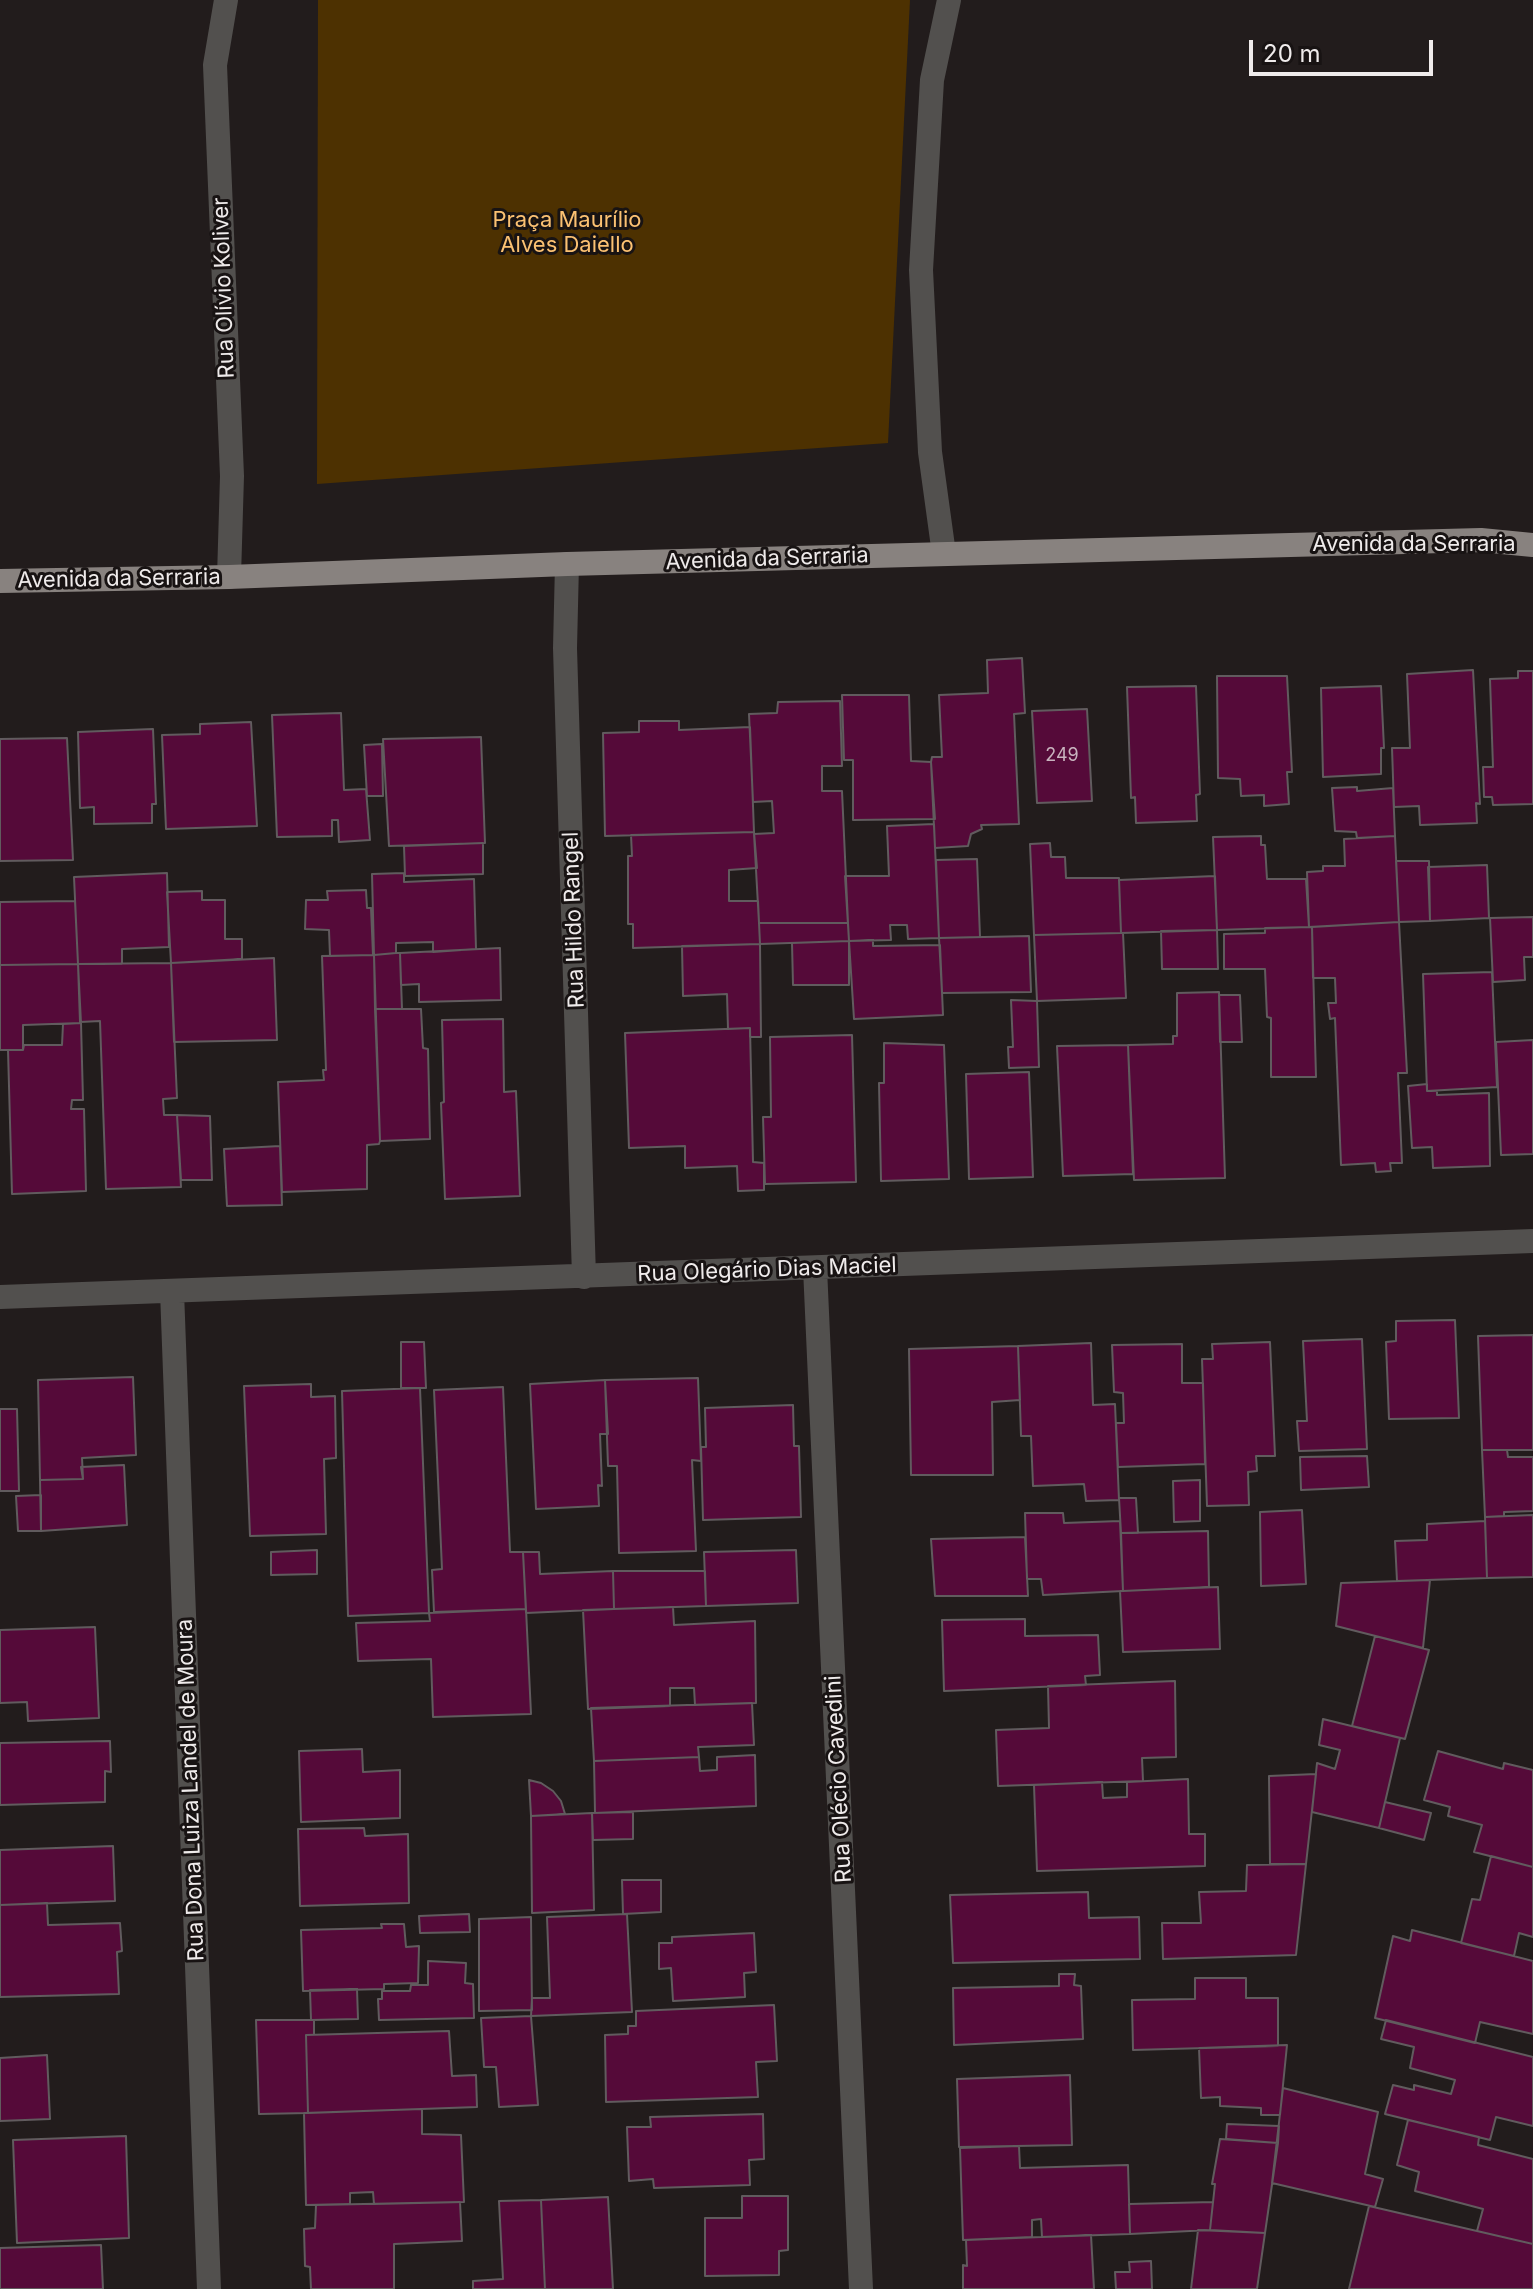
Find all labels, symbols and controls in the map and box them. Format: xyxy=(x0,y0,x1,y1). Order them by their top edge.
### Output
scale bar xyxy=(1253,24,1437,74)
text: 20 m xyxy=(1263,39,1321,68)
street label: Rua Olívio Koliver xyxy=(208,197,240,379)
park label: Praça Maurílio Alves Daiello xyxy=(492,207,642,258)
street label: Avenida da Serraria xyxy=(1312,531,1516,557)
street label: Avenida da Serraria xyxy=(665,542,869,576)
street label: Avenida da Serraria xyxy=(17,564,221,594)
house number: 249 xyxy=(1045,745,1079,767)
street label: Rua Hildo Rangel xyxy=(558,831,590,1009)
street label: Rua Olegário Dias Maciel xyxy=(637,1252,897,1288)
street label: Rua Dona Luiza Landel de Moura xyxy=(172,1618,210,1962)
street label: Rua Olécio Cavedini xyxy=(820,1674,858,1884)

